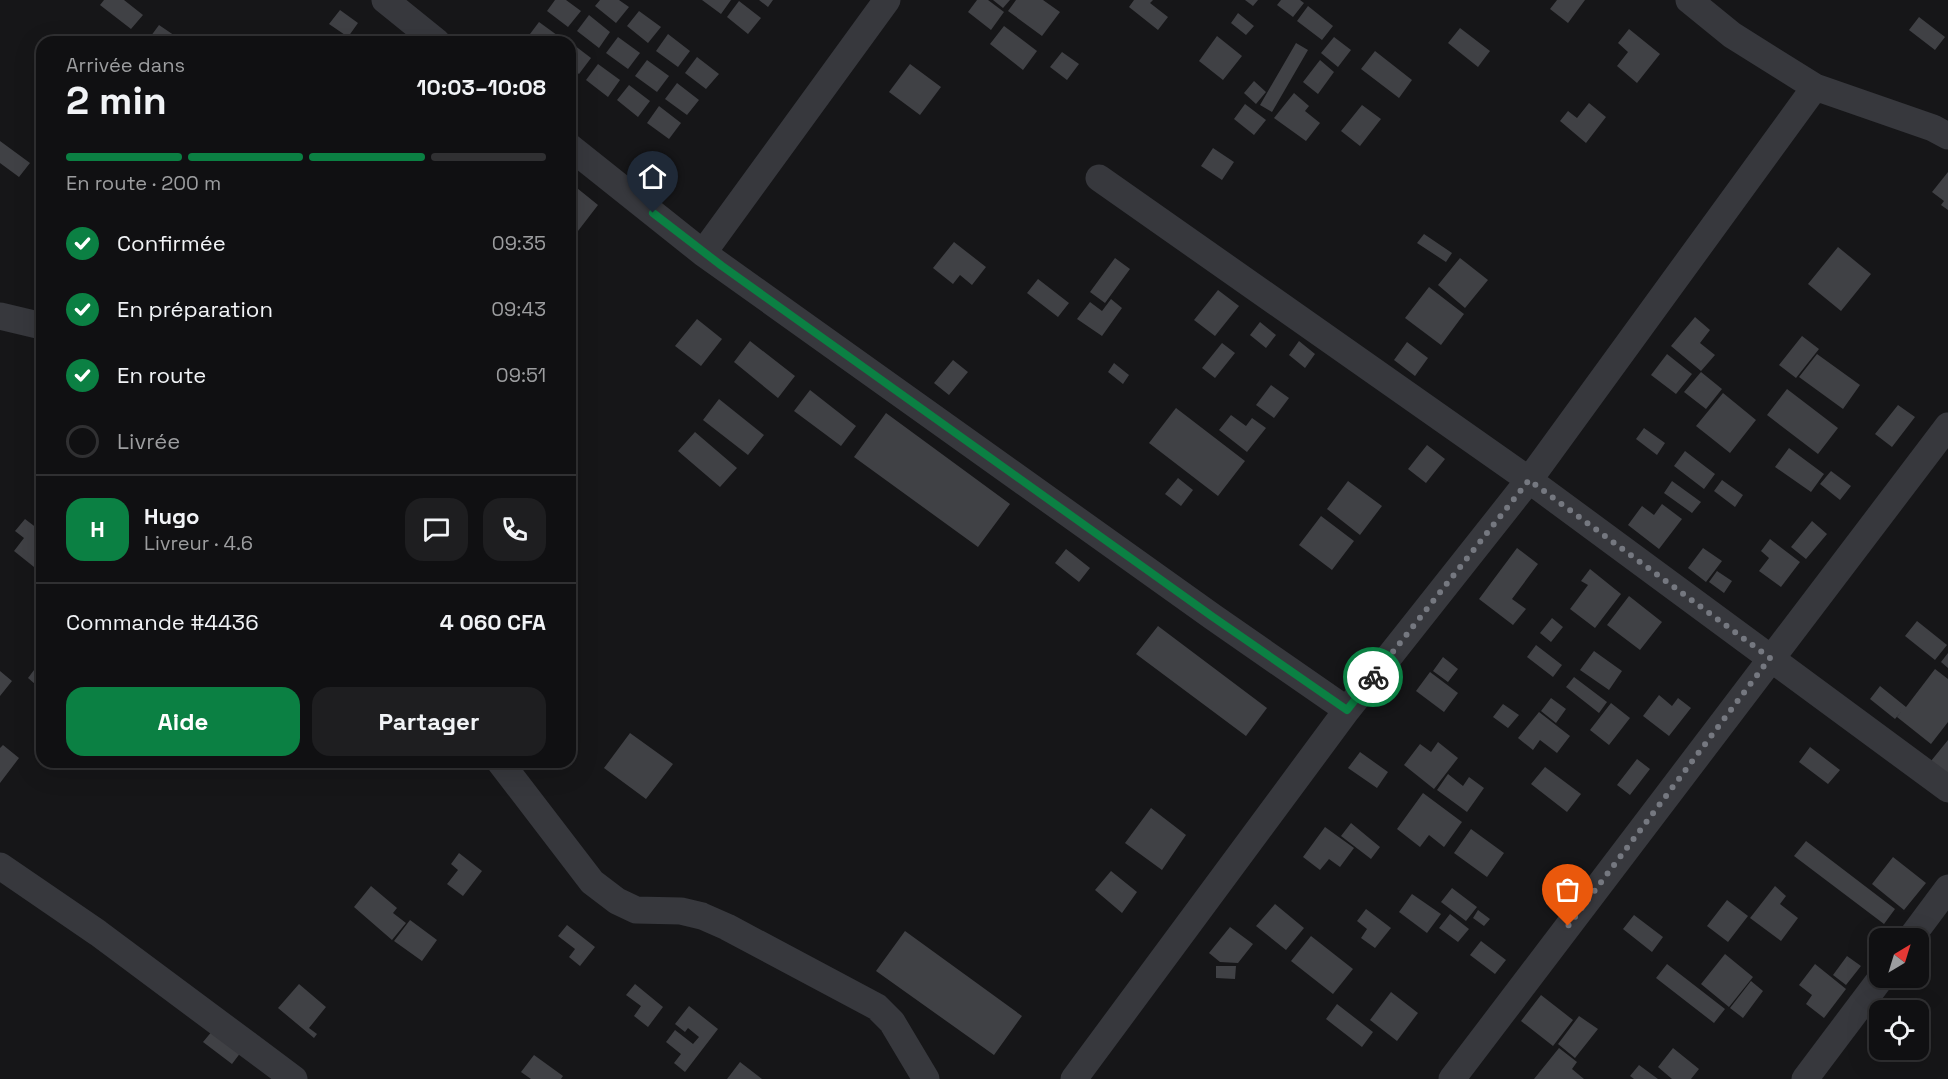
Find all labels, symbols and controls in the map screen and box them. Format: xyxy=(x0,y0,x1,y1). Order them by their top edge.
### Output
text: Arrivée dans xyxy=(66,52,185,78)
text: 10:03–10:08 xyxy=(417,73,546,101)
text: 2 min xyxy=(66,76,167,125)
pin xyxy=(627,151,678,213)
icon: home xyxy=(636,160,669,193)
text: En route · 200 m xyxy=(66,170,221,196)
icon: check xyxy=(66,227,99,260)
text: Confirmée xyxy=(117,229,226,257)
text: 09:35 xyxy=(492,230,546,256)
icon: check xyxy=(66,293,99,326)
text: En préparation xyxy=(117,295,273,323)
text: 09:43 xyxy=(491,296,546,322)
icon: check xyxy=(66,359,99,392)
text: En route xyxy=(117,361,206,389)
text: 09:51 xyxy=(496,362,546,388)
text: Livrée xyxy=(117,427,180,455)
button: chat xyxy=(405,498,468,561)
button: phone xyxy=(483,498,546,561)
text: Hugo xyxy=(144,502,199,530)
text: H xyxy=(90,515,105,543)
text: Livreur · 4.6 xyxy=(144,530,253,556)
text: Commande #4436 xyxy=(66,608,259,636)
text: 4 060 CFA xyxy=(440,608,546,636)
courier xyxy=(1343,647,1403,707)
icon: bike xyxy=(1357,661,1390,694)
button: Aide xyxy=(66,687,300,756)
button: Partager xyxy=(312,687,546,756)
pin xyxy=(1542,864,1593,926)
icon: bag xyxy=(1551,873,1584,906)
north arrow xyxy=(1869,928,1929,988)
map controls xyxy=(1869,928,1929,1060)
button: locate xyxy=(1869,1000,1929,1060)

